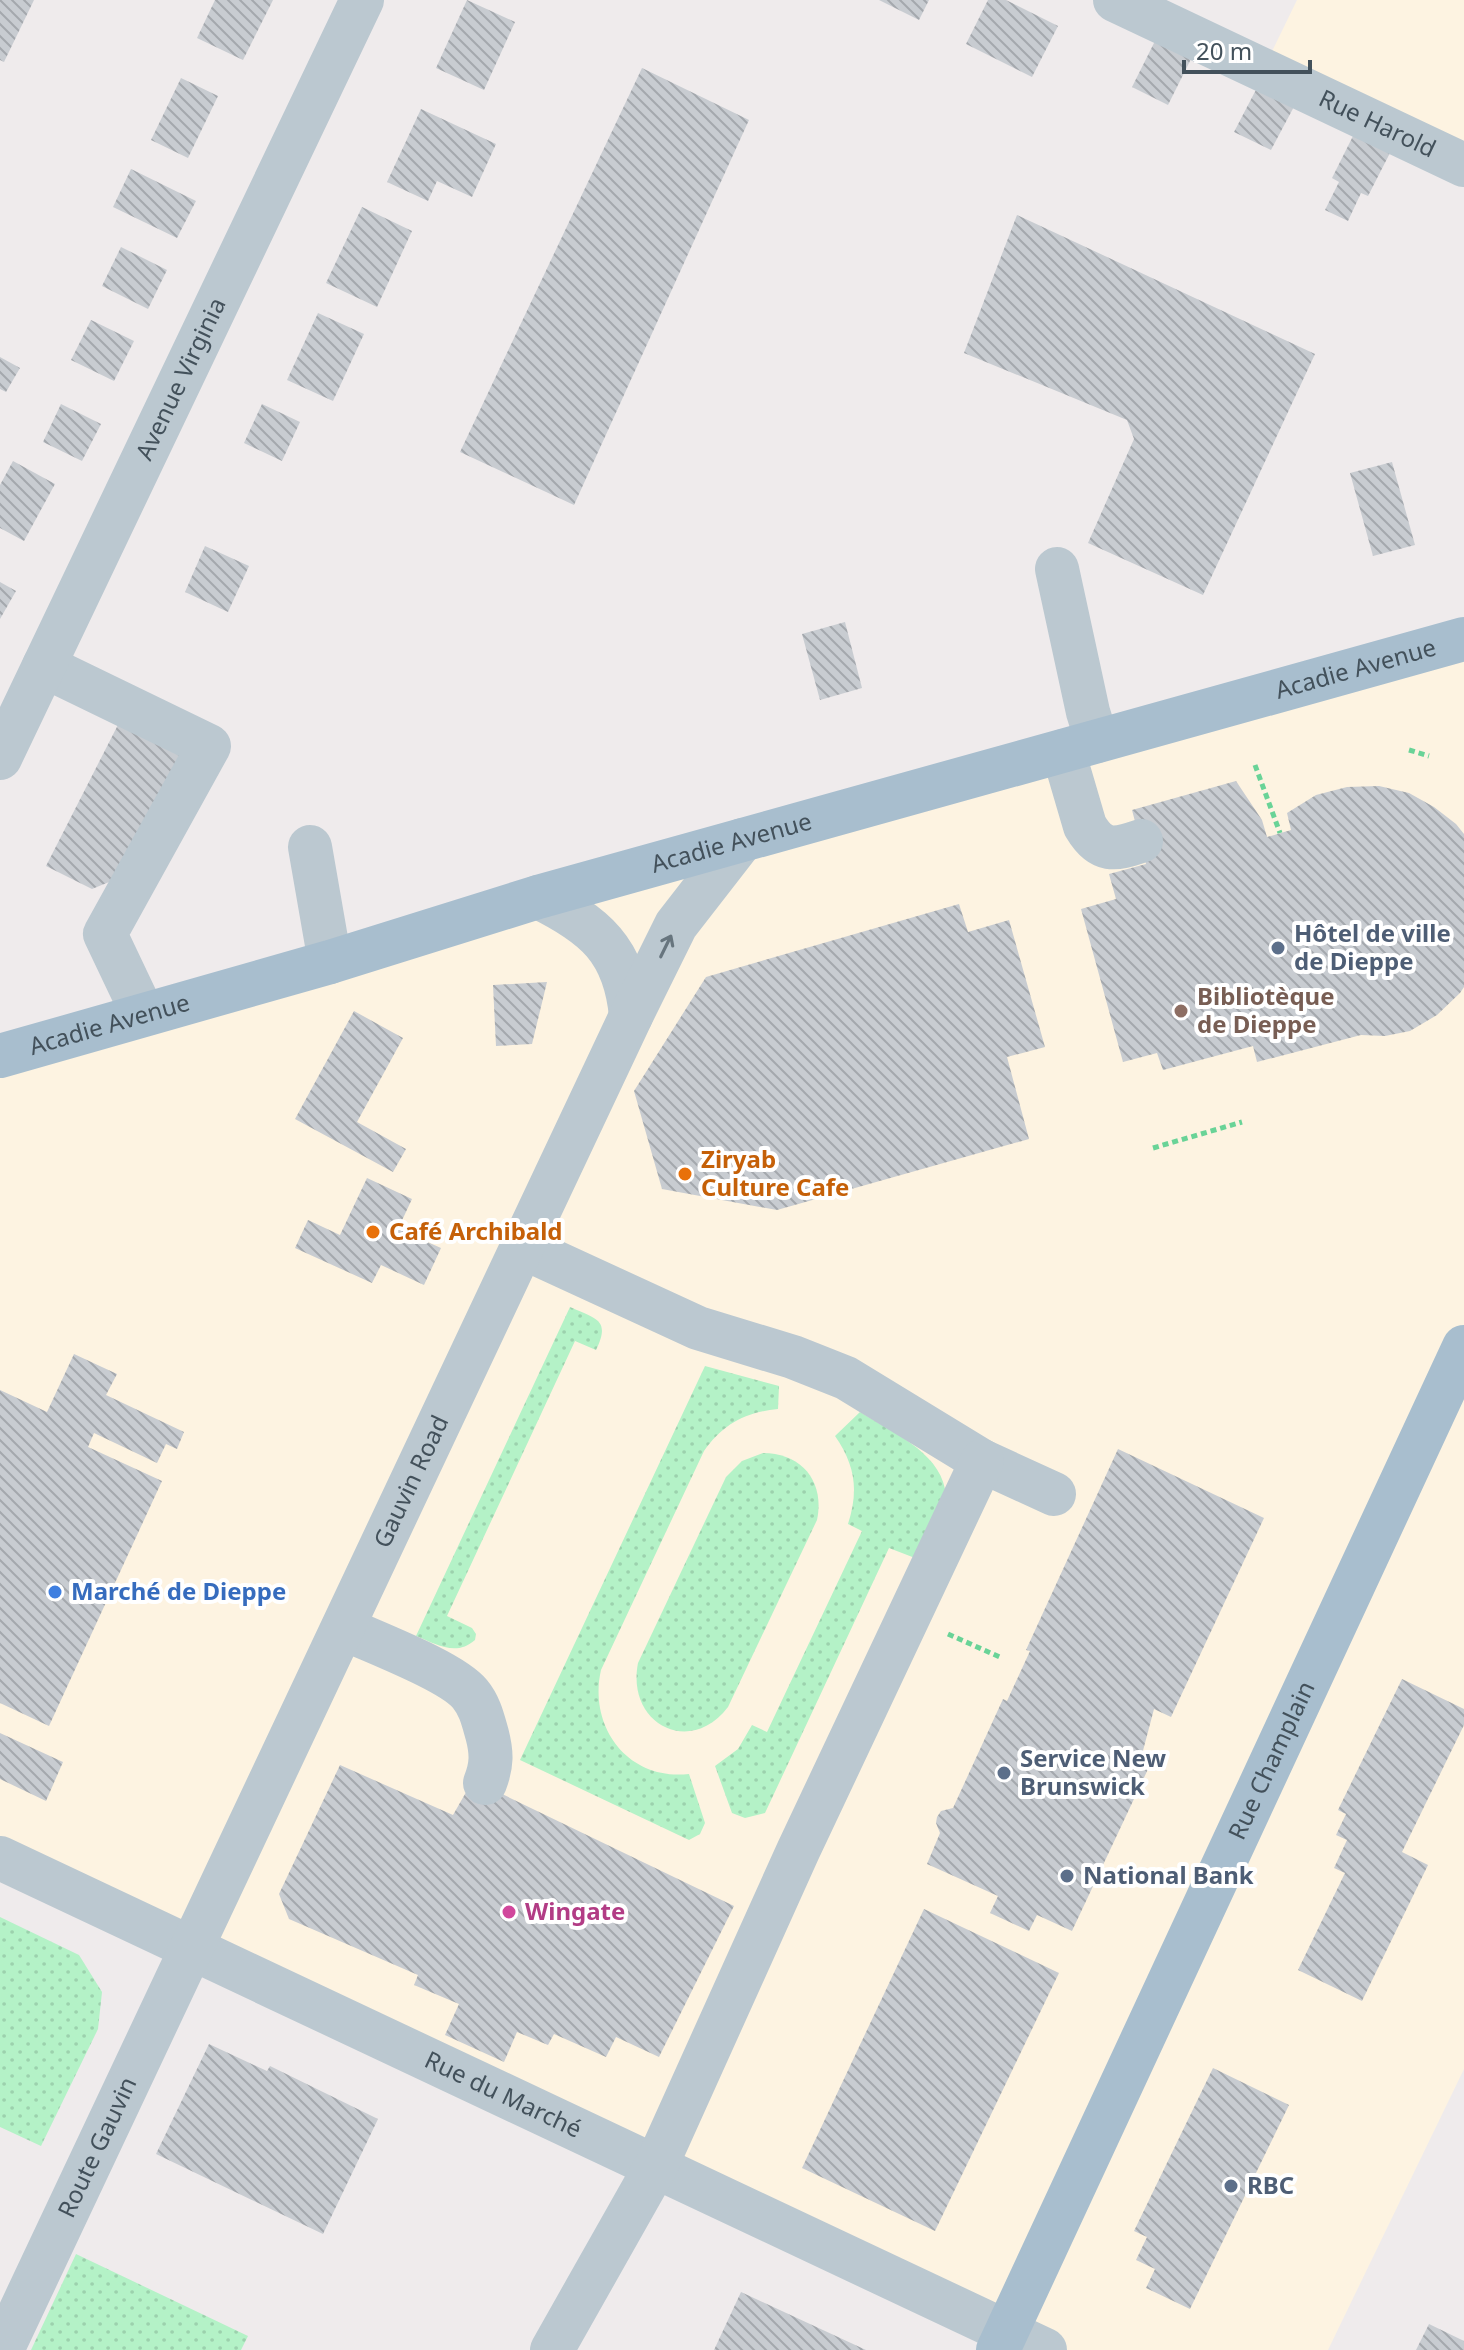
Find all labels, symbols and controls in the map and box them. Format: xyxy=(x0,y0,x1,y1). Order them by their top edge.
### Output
scale bar xyxy=(1184,24,1310,74)
text: 20 m xyxy=(1196,34,1252,67)
street label: Rue Harold xyxy=(1314,81,1442,164)
street label: Avenue Virginia xyxy=(127,292,233,465)
street label: Acadie Avenue xyxy=(1271,630,1440,706)
street label: Acadie Avenue xyxy=(647,804,815,880)
place label: Hôtel de ville de Dieppe xyxy=(1294,916,1451,977)
one-way arrow xyxy=(659,935,674,958)
marker: Hôtel de ville de Dieppe xyxy=(1269,939,1287,957)
place label: Bibliotèque de Dieppe xyxy=(1197,979,1334,1040)
street label: Acadie Avenue xyxy=(25,985,193,1062)
marker: Bibliotèque de Dieppe xyxy=(1172,1002,1190,1020)
place label: Ziryab Culture Cafe xyxy=(701,1142,849,1203)
marker: Ziryab Culture Cafe xyxy=(676,1165,694,1183)
place label: Café Archibald xyxy=(389,1214,563,1247)
marker: Café Archibald xyxy=(364,1223,382,1241)
street label: Gauvin Road xyxy=(365,1409,455,1553)
place label: Marché de Dieppe xyxy=(71,1574,286,1607)
marker: Marché de Dieppe xyxy=(46,1583,64,1601)
street label: Rue Champlain xyxy=(1220,1675,1322,1844)
place label: Service New Brunswick xyxy=(1020,1741,1166,1802)
marker: Service New Brunswick xyxy=(995,1764,1013,1782)
place label: National Bank xyxy=(1083,1858,1254,1891)
marker: National Bank xyxy=(1058,1867,1076,1885)
place label: Wingate xyxy=(525,1894,625,1927)
marker: Wingate xyxy=(500,1903,518,1921)
street label: Rue du Marché xyxy=(420,2042,588,2145)
street label: Route Gauvin xyxy=(49,2071,143,2222)
place label: RBC xyxy=(1247,2168,1294,2201)
marker: RBC xyxy=(1222,2177,1240,2195)

